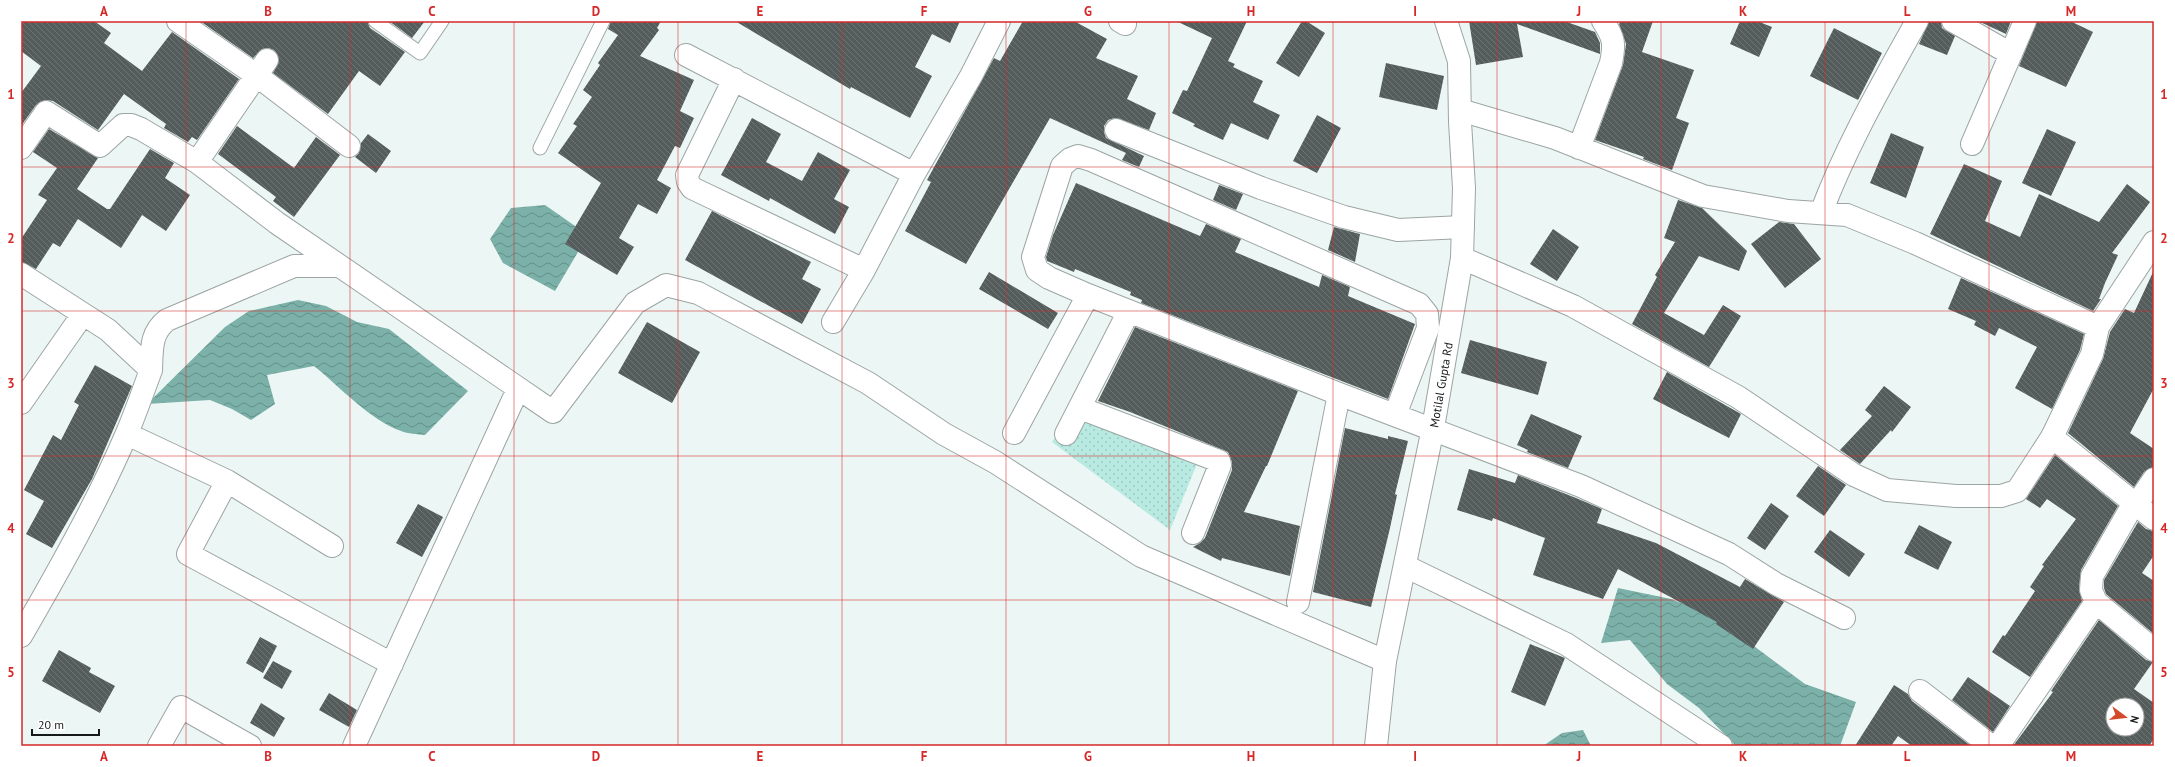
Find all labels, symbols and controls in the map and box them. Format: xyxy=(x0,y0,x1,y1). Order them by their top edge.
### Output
text: A xyxy=(100,3,108,20)
text: B xyxy=(264,3,272,20)
text: C xyxy=(428,3,436,20)
text: D xyxy=(592,3,600,20)
text: E xyxy=(757,3,764,20)
text: F xyxy=(921,3,928,20)
text: G xyxy=(1084,3,1092,20)
text: H xyxy=(1247,3,1255,20)
text: I xyxy=(1413,3,1417,20)
text: J xyxy=(1576,3,1581,20)
text: K xyxy=(1739,3,1747,20)
text: L xyxy=(1904,3,1911,20)
text: M xyxy=(2066,3,2076,20)
text: 1 xyxy=(7,86,15,103)
text: 1 xyxy=(2160,86,2168,103)
text: 2 xyxy=(7,230,15,247)
text: 2 xyxy=(2160,230,2168,247)
street label: Motilal Gupta Rd xyxy=(1426,341,1456,429)
text: 3 xyxy=(7,375,15,392)
text: 3 xyxy=(2160,375,2168,392)
text: 4 xyxy=(7,520,15,537)
text: 4 xyxy=(2160,520,2168,537)
text: 5 xyxy=(7,664,15,681)
text: 5 xyxy=(2160,664,2168,681)
north arrow xyxy=(2105,697,2145,737)
scale bar xyxy=(32,711,99,737)
text: N xyxy=(2127,714,2142,725)
text: 20 m xyxy=(38,717,64,732)
text: A xyxy=(100,748,108,765)
text: B xyxy=(264,748,272,765)
text: C xyxy=(428,748,436,765)
text: D xyxy=(592,748,600,765)
text: E xyxy=(757,748,764,765)
text: F xyxy=(921,748,928,765)
text: G xyxy=(1084,748,1092,765)
text: H xyxy=(1247,748,1255,765)
text: I xyxy=(1413,748,1417,765)
text: J xyxy=(1576,748,1581,765)
text: K xyxy=(1739,748,1747,765)
text: L xyxy=(1904,748,1911,765)
text: M xyxy=(2066,748,2076,765)

